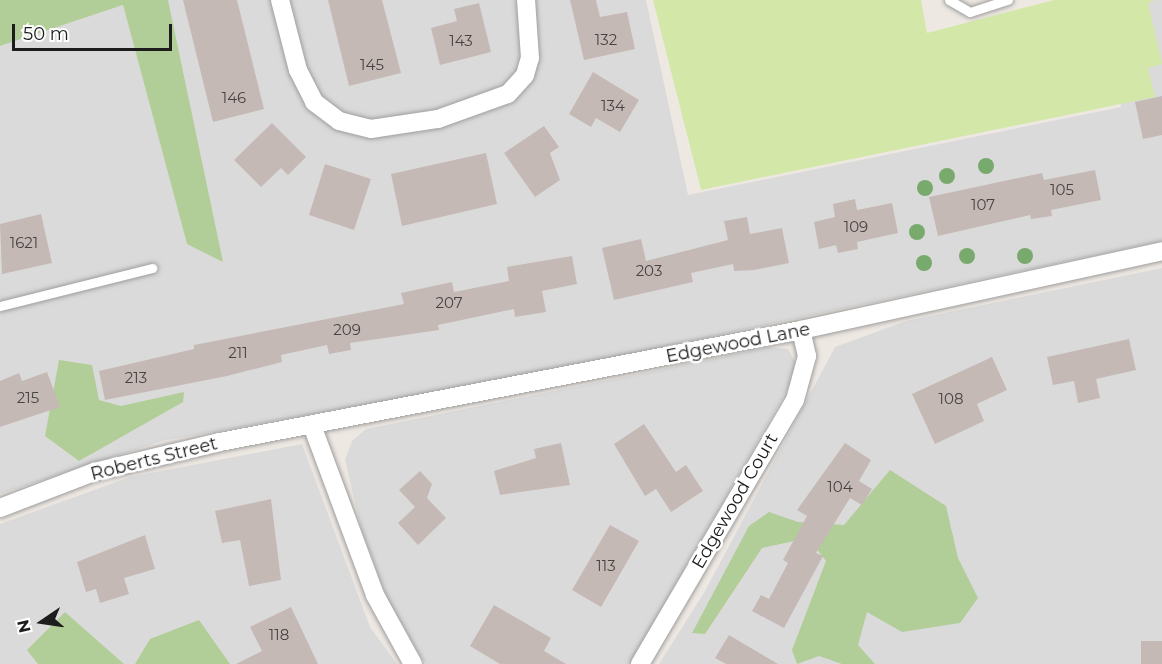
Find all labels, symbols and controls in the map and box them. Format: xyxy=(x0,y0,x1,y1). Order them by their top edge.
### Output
scale bar xyxy=(15,12,176,50)
text: 50 m xyxy=(23,23,69,45)
house number: 132 xyxy=(595,31,617,49)
house number: 143 xyxy=(449,32,473,50)
house number: 145 xyxy=(360,56,384,74)
house number: 146 xyxy=(222,89,246,107)
house number: 134 xyxy=(601,97,625,115)
house number: 105 xyxy=(1050,181,1074,199)
house number: 107 xyxy=(971,196,995,214)
house number: 109 xyxy=(844,218,868,236)
house number: 1621 xyxy=(10,234,38,252)
house number: 203 xyxy=(636,262,662,280)
house number: 207 xyxy=(435,294,463,312)
street label: Edgewood Lane xyxy=(664,318,812,368)
house number: 209 xyxy=(333,321,361,339)
house number: 211 xyxy=(228,344,248,362)
house number: 213 xyxy=(125,369,147,387)
house number: 215 xyxy=(17,389,39,407)
house number: 108 xyxy=(939,390,963,408)
street label: Edgewood Court xyxy=(687,429,783,573)
street label: Roberts Street xyxy=(88,433,220,485)
house number: 104 xyxy=(827,478,853,496)
house number: 113 xyxy=(596,557,616,575)
north arrow xyxy=(12,592,72,652)
text: N xyxy=(13,618,35,635)
house number: 118 xyxy=(269,626,289,644)

